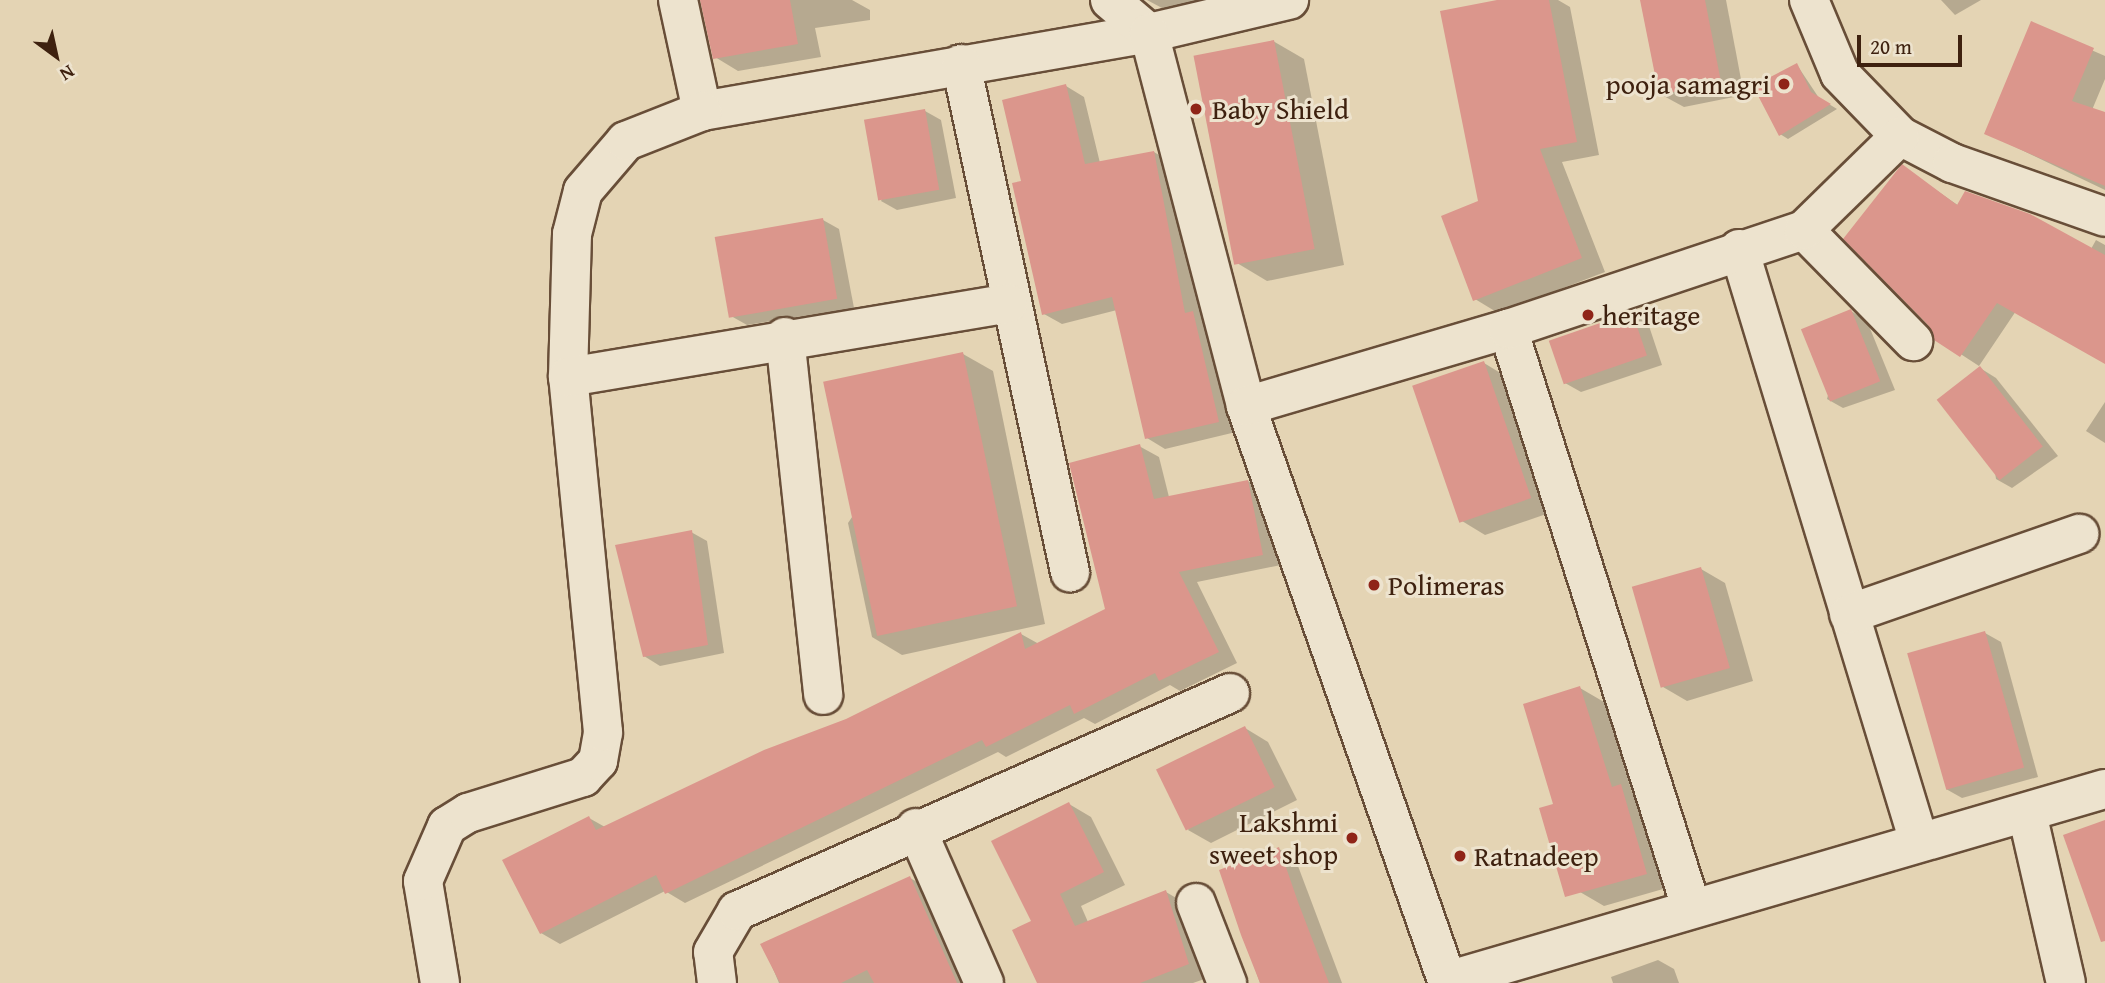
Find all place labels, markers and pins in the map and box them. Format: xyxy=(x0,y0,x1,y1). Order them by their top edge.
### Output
place label: pooja samagri xyxy=(1606,67,1770,101)
marker: pooja samagri xyxy=(1776,76,1792,92)
place label: Baby Shield xyxy=(1212,92,1349,126)
marker: Baby Shield xyxy=(1186,99,1206,119)
place label: heritage xyxy=(1602,298,1700,332)
marker: heritage xyxy=(1580,307,1596,323)
place label: Polimeras xyxy=(1388,568,1505,602)
marker: Polimeras xyxy=(1366,577,1382,593)
place label: Lakshmi sweet shop xyxy=(1209,805,1338,871)
marker: Lakshmi sweet shop xyxy=(1344,830,1360,846)
place label: Ratnadeep xyxy=(1474,839,1599,873)
marker: Ratnadeep xyxy=(1452,848,1468,864)

